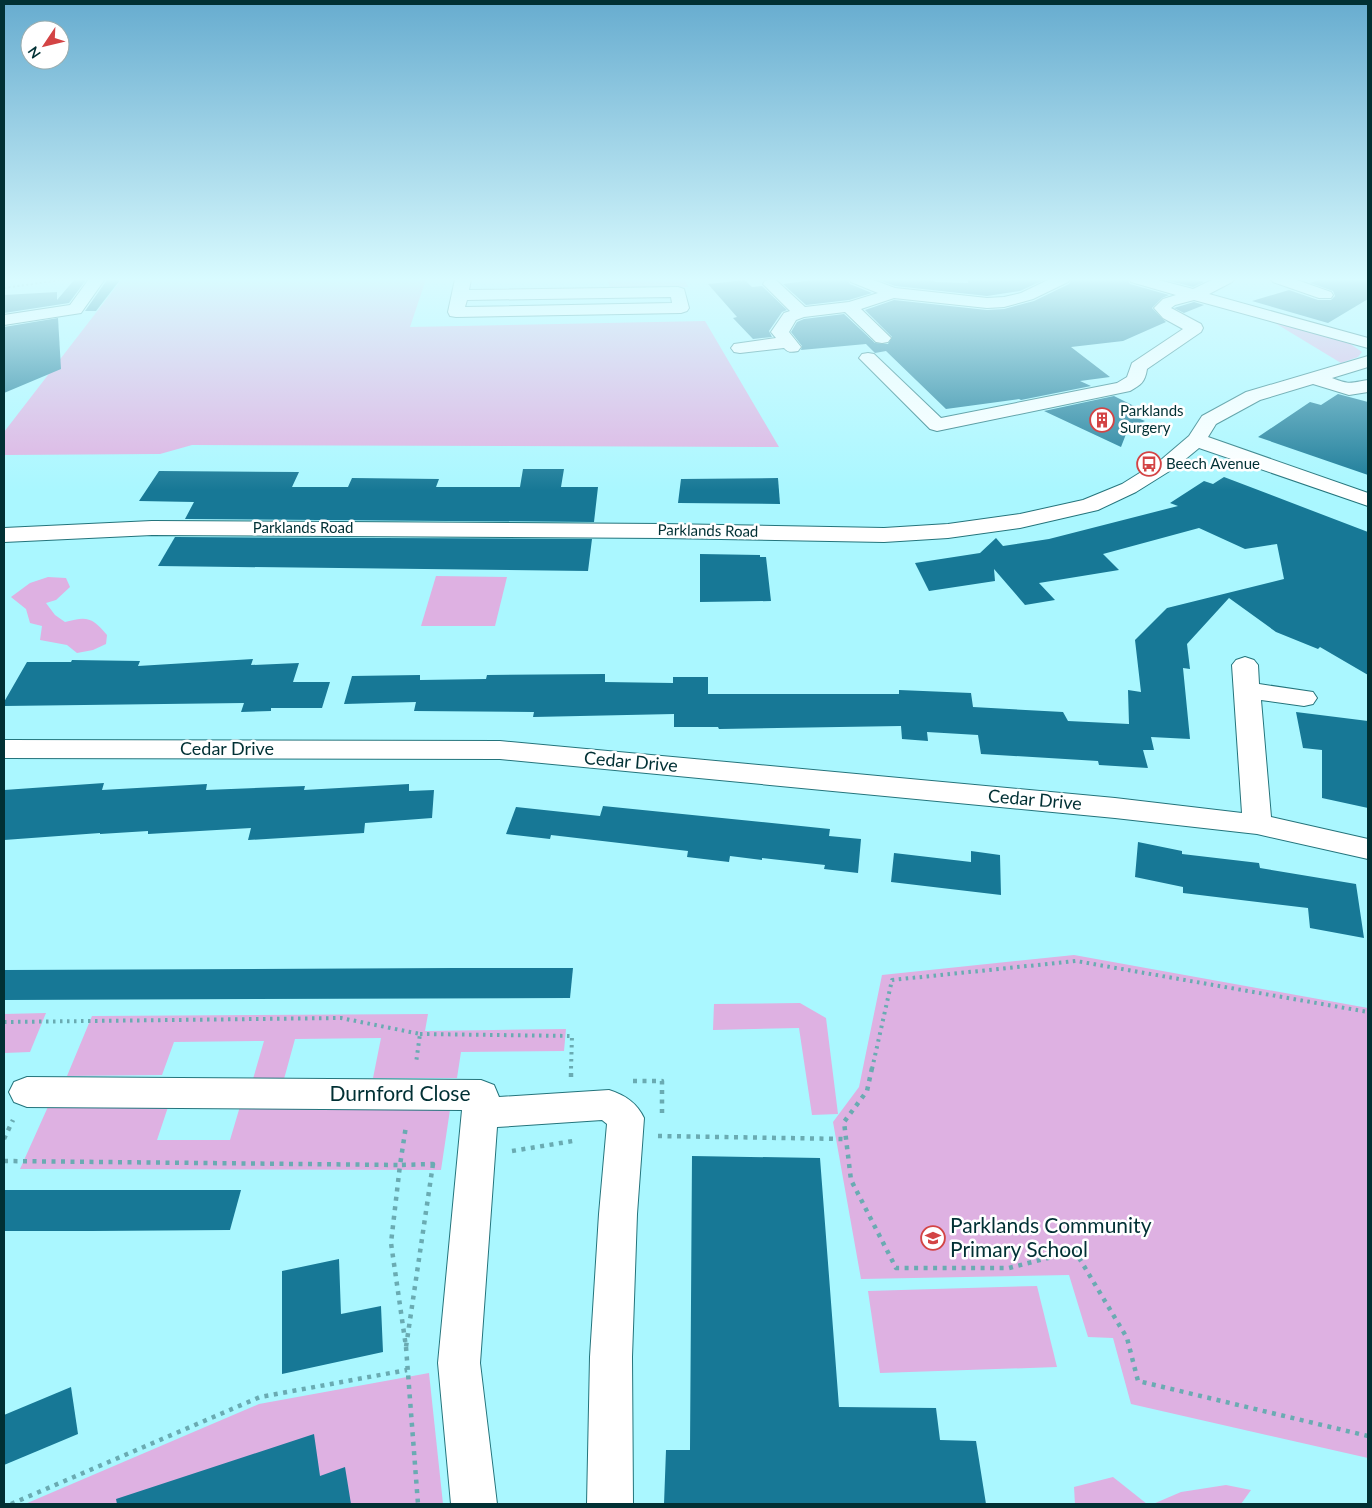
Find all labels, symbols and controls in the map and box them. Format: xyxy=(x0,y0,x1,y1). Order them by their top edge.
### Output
north arrow xyxy=(20,20,70,70)
text: N xyxy=(24,43,44,62)
place label: Parklands Surgery xyxy=(1120,401,1184,436)
building icon: Parklands Surgery xyxy=(1089,407,1115,433)
bus stop icon: Beech Avenue xyxy=(1136,451,1162,477)
place label: Beech Avenue xyxy=(1166,454,1260,472)
street label: Parklands Road xyxy=(253,518,353,536)
street label: Parklands Road xyxy=(658,520,759,540)
street label: Cedar Drive xyxy=(180,737,274,759)
street label: Cedar Drive xyxy=(583,746,679,776)
street label: Cedar Drive xyxy=(987,784,1083,814)
street label: Durnford Close xyxy=(329,1080,471,1105)
place label: Parklands Community Primary School xyxy=(950,1212,1152,1261)
school or university icon: Parklands Community Primary School xyxy=(920,1225,946,1251)

